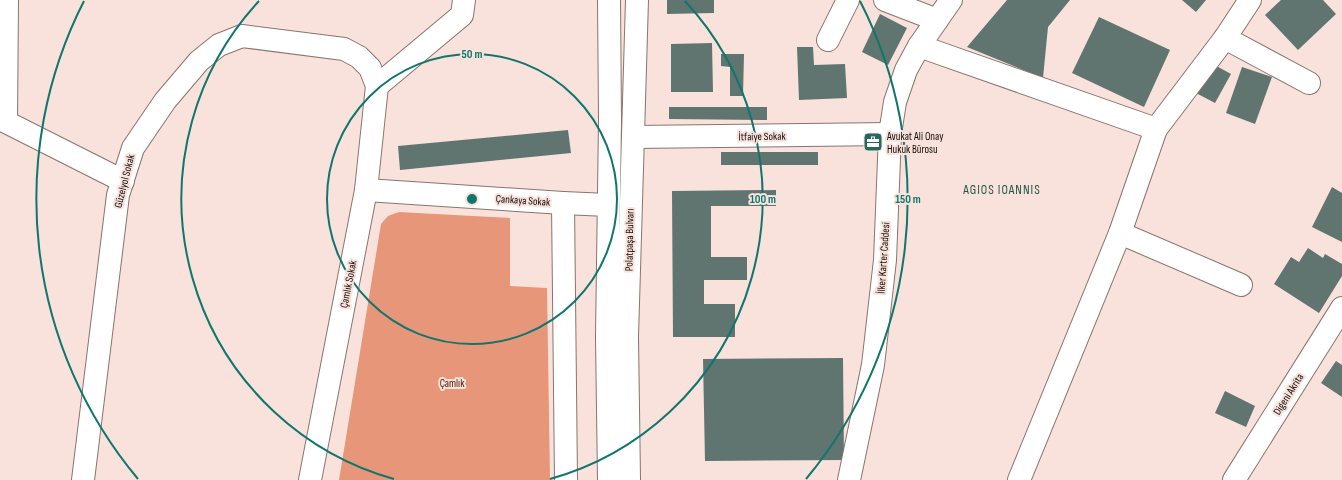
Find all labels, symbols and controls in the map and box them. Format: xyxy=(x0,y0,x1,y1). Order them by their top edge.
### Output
text: 50 m xyxy=(462,47,482,62)
street label: İtfaiye Sokak xyxy=(738,129,786,143)
place label: Avukat Ali Onay Hukuk Bürosu xyxy=(886,130,944,156)
office icon: Avukat Ali Onay Hukuk Bürosu xyxy=(862,131,884,153)
street label: Güzelyol Sokak xyxy=(112,152,138,209)
district label: AGIOS IOANNIS xyxy=(962,182,1041,198)
centre of rings xyxy=(465,192,479,206)
street label: Çankaya Sokak xyxy=(495,192,551,209)
text: 100 m xyxy=(750,192,776,207)
text: 150 m xyxy=(895,192,921,207)
street label: Polatpaşa Bulvarı xyxy=(622,209,637,271)
street label: İlker Karter Caddesi xyxy=(874,222,892,294)
street label: Çamlık Sokak xyxy=(337,258,360,309)
street label: Digeni Akrita xyxy=(1271,371,1306,417)
park label: Çamlık xyxy=(440,377,465,390)

